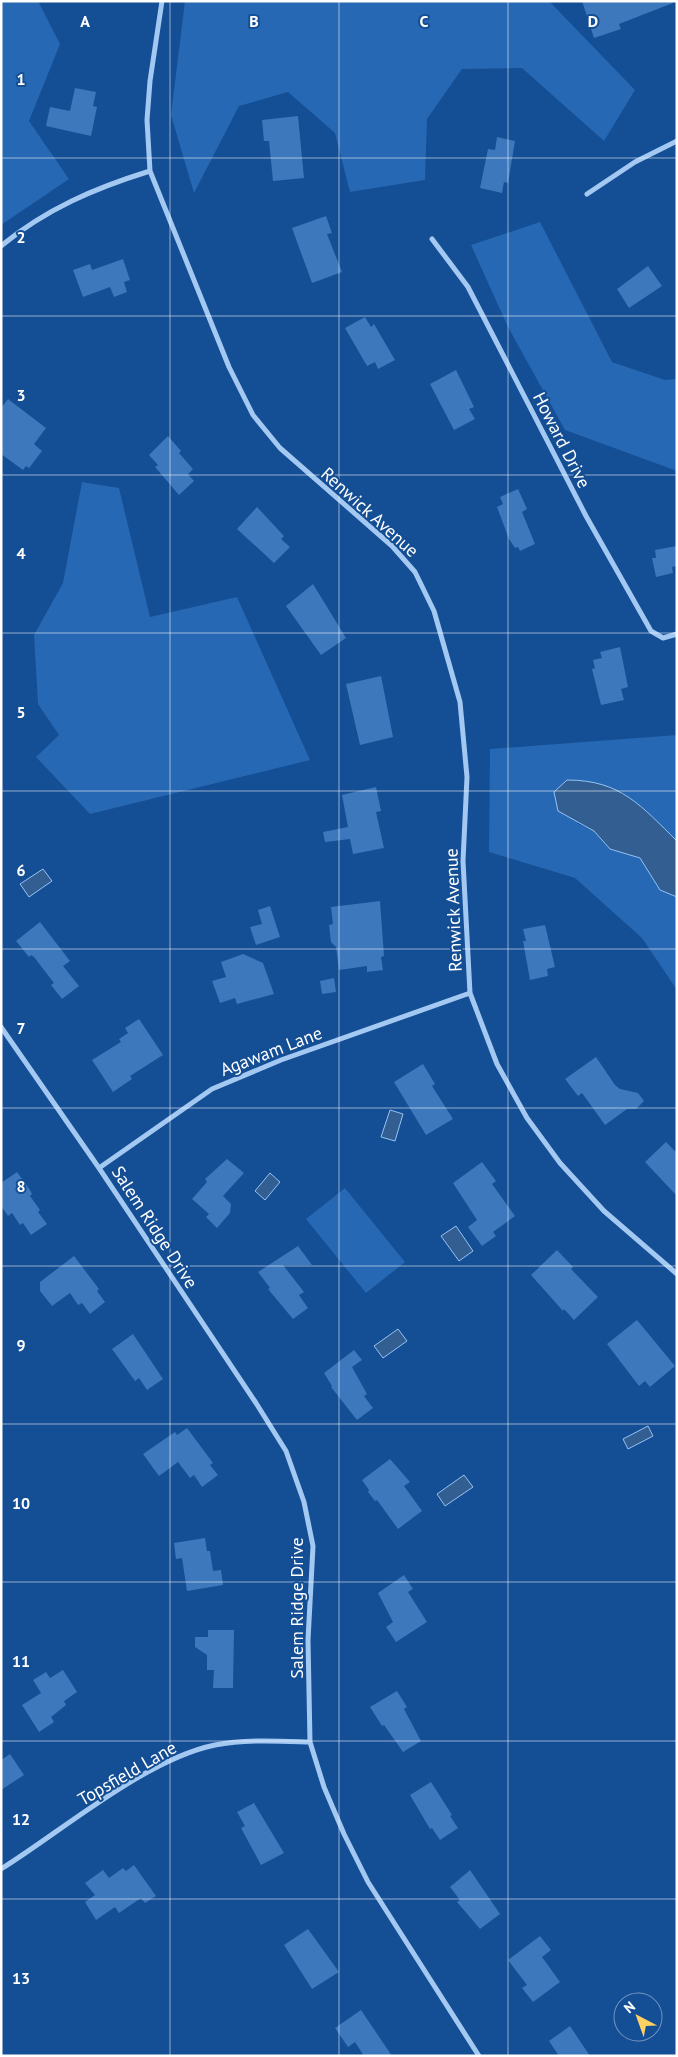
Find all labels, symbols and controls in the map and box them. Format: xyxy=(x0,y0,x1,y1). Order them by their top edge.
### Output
text: A xyxy=(80,11,90,31)
text: B xyxy=(249,11,259,31)
text: C xyxy=(420,11,429,31)
text: D xyxy=(588,11,598,31)
text: 1 xyxy=(16,69,26,89)
text: 2 xyxy=(16,227,26,247)
text: 3 xyxy=(16,385,26,405)
street label: Howard Drive xyxy=(528,388,596,492)
street label: Renwick Avenue xyxy=(316,462,424,562)
text: 4 xyxy=(16,543,26,563)
text: 5 xyxy=(16,702,26,722)
street label: Renwick Avenue xyxy=(439,848,467,972)
text: 6 xyxy=(16,860,26,880)
text: 7 xyxy=(16,1018,26,1038)
street label: Agawam Lane xyxy=(217,1021,325,1081)
street label: Salem Ridge Drive xyxy=(107,1161,203,1293)
text: 8 xyxy=(16,1176,26,1196)
text: 9 xyxy=(16,1335,26,1355)
text: 10 xyxy=(12,1493,30,1513)
street label: Salem Ridge Drive xyxy=(285,1537,308,1679)
text: 11 xyxy=(12,1651,30,1671)
street label: Topsfield Lane xyxy=(74,1736,180,1810)
text: 12 xyxy=(12,1809,30,1829)
text: 13 xyxy=(12,1968,30,1988)
north arrow xyxy=(613,1992,663,2042)
text: N xyxy=(620,1997,639,2017)

